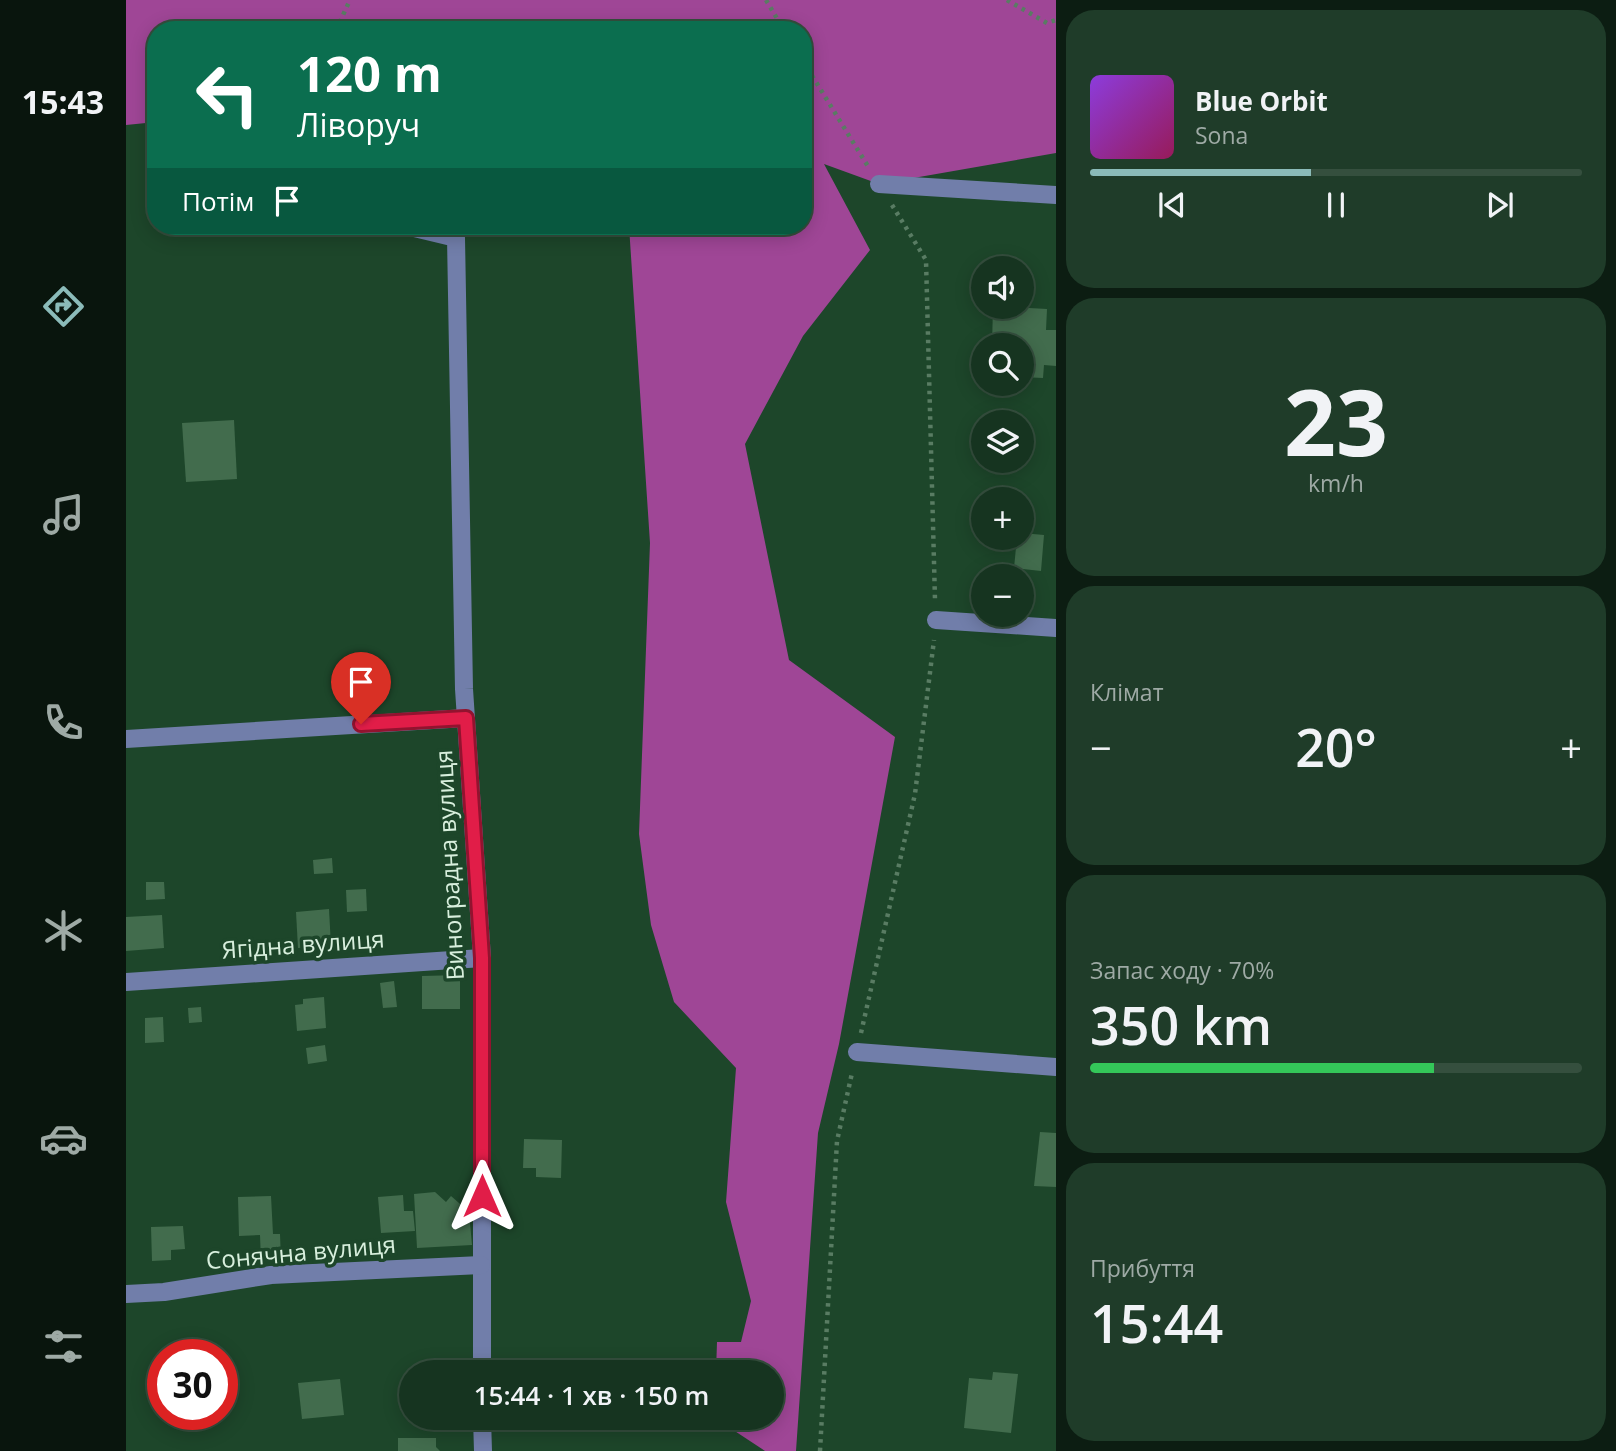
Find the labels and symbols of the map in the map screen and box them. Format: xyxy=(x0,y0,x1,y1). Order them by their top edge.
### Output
pin xyxy=(331,652,391,724)
street label: Виноградна вулиця xyxy=(426,749,471,981)
street label: Ягідна вулиця xyxy=(220,921,385,966)
position arrow xyxy=(445,1159,519,1233)
street label: Сонячна вулиця xyxy=(205,1227,397,1276)
speed limit sign: 30 xyxy=(147,1339,238,1430)

